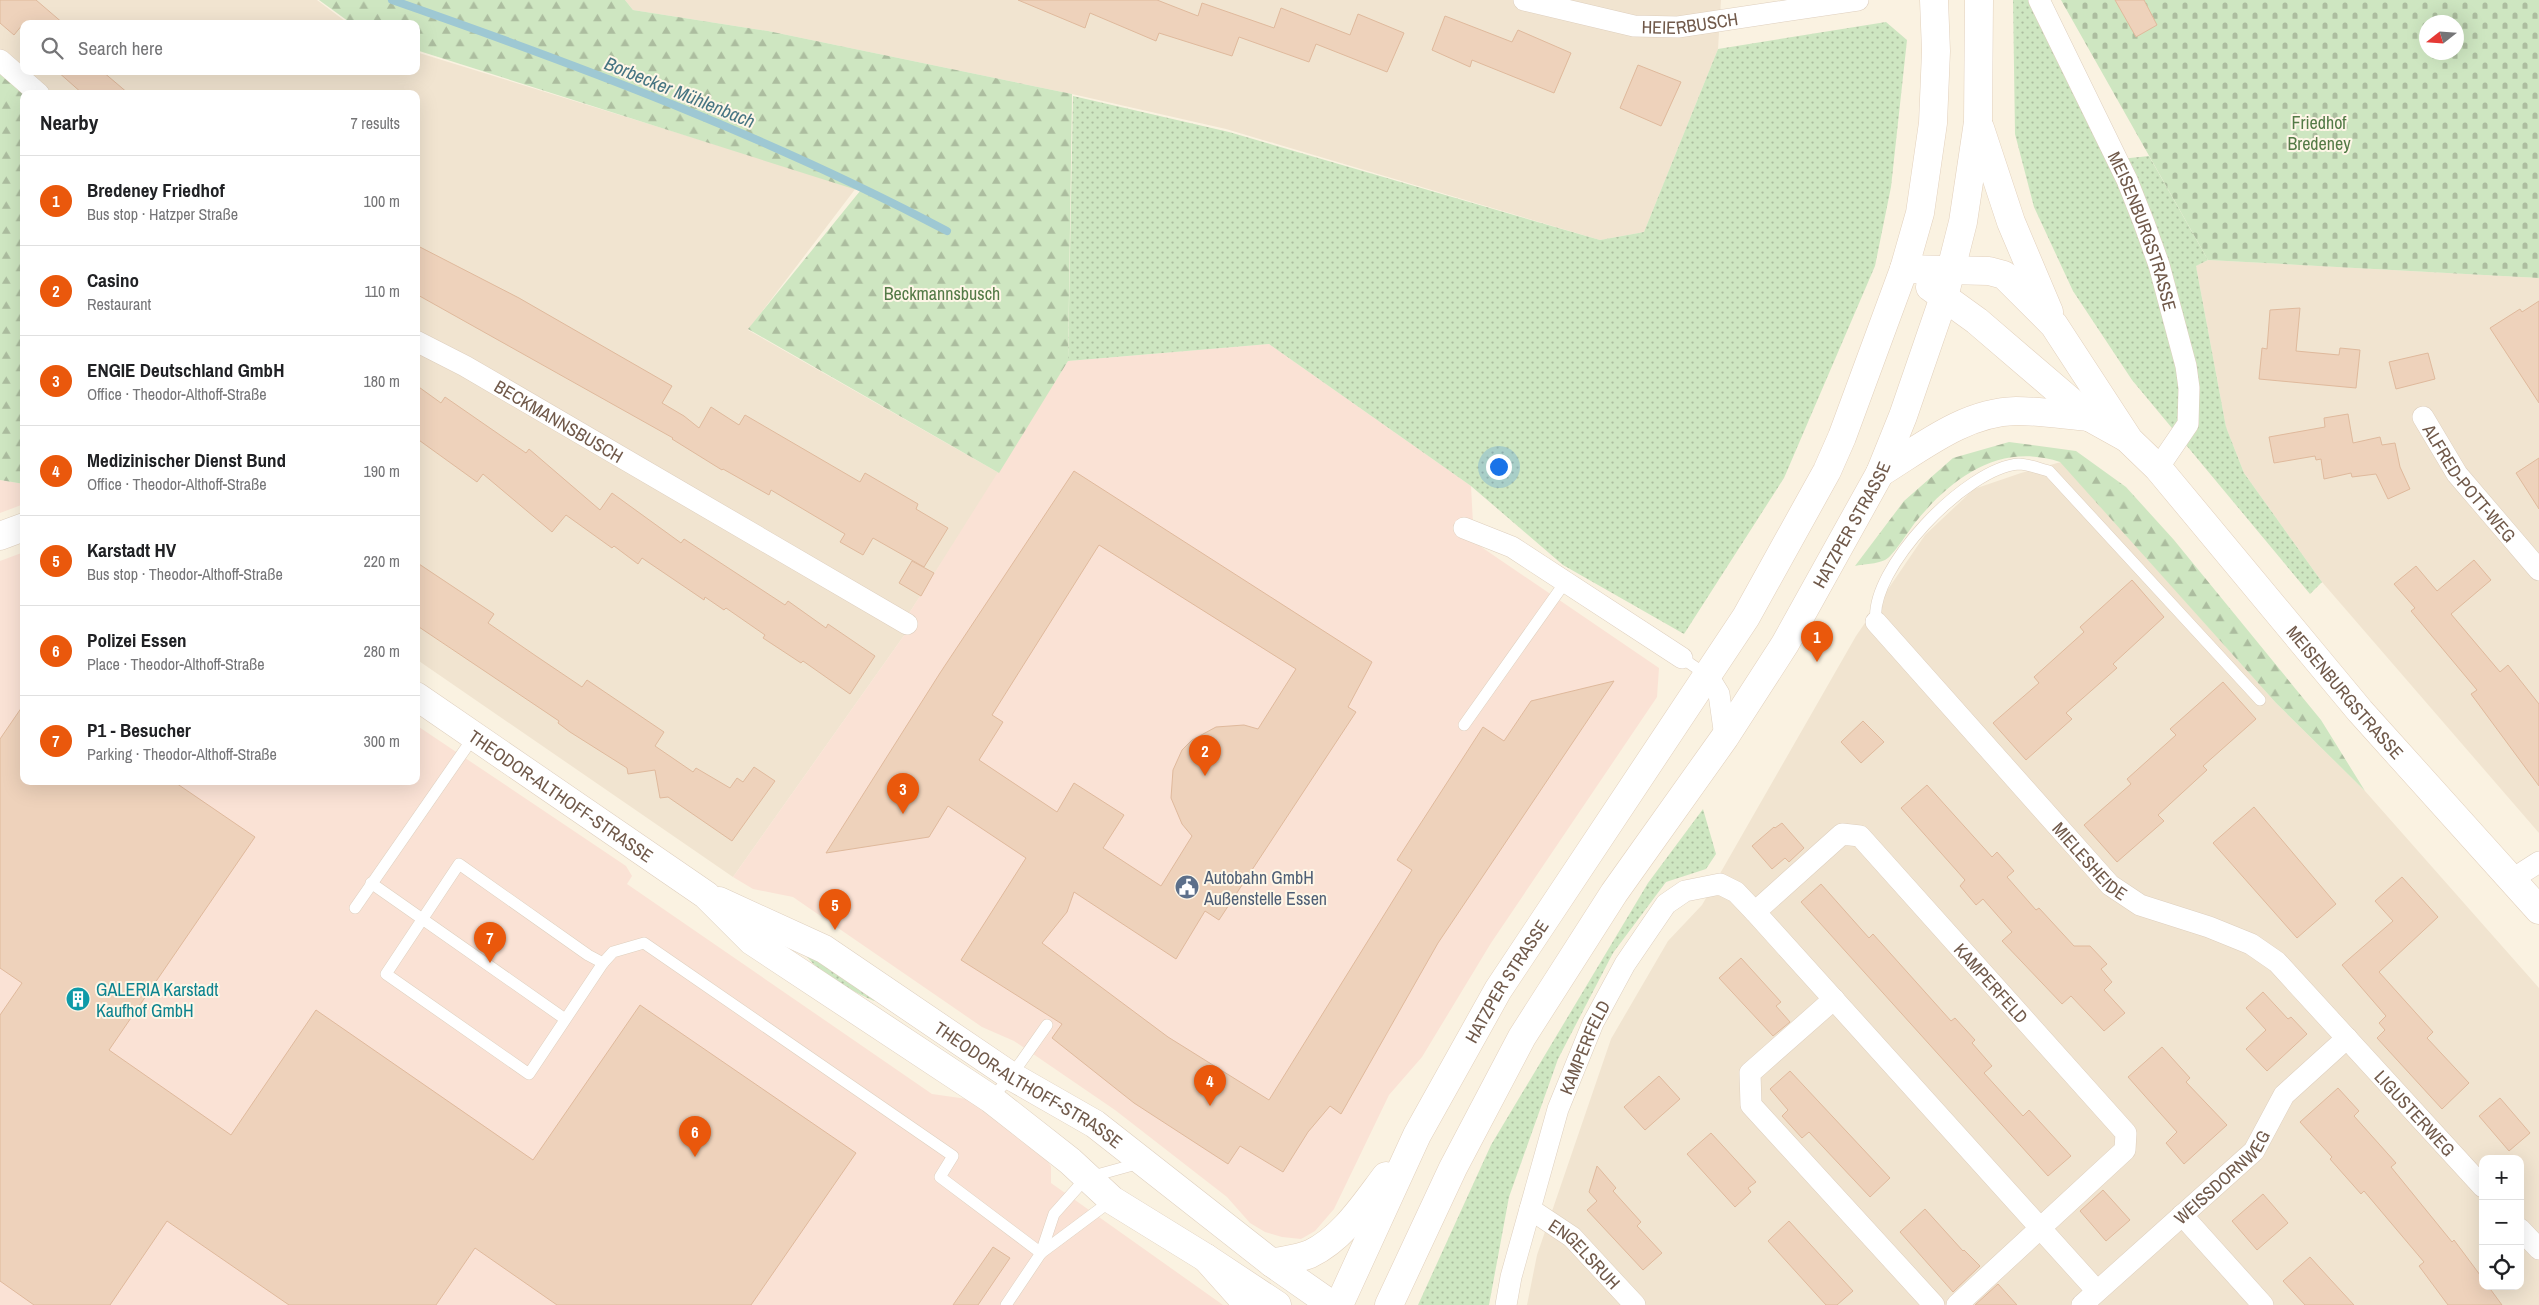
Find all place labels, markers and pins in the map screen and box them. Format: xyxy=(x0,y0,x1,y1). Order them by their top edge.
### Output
pin: 1 xyxy=(1801,621,1833,662)
pin: 2 xyxy=(1189,735,1221,776)
pin: 3 xyxy=(887,773,919,814)
place label: Autobahn GmbH Außenstelle Essen xyxy=(1203,865,1327,911)
public building icon: Autobahn GmbH Außenstelle Essen xyxy=(1174,874,1200,900)
pin: 5 xyxy=(819,889,851,930)
pin: 7 xyxy=(474,922,506,963)
place label: GALERIA Karstadt Kaufhof GmbH xyxy=(96,977,218,1023)
building icon: GALERIA Karstadt Kaufhof GmbH xyxy=(65,986,91,1012)
pin: 4 xyxy=(1194,1065,1226,1106)
pin: 6 xyxy=(679,1116,711,1157)

